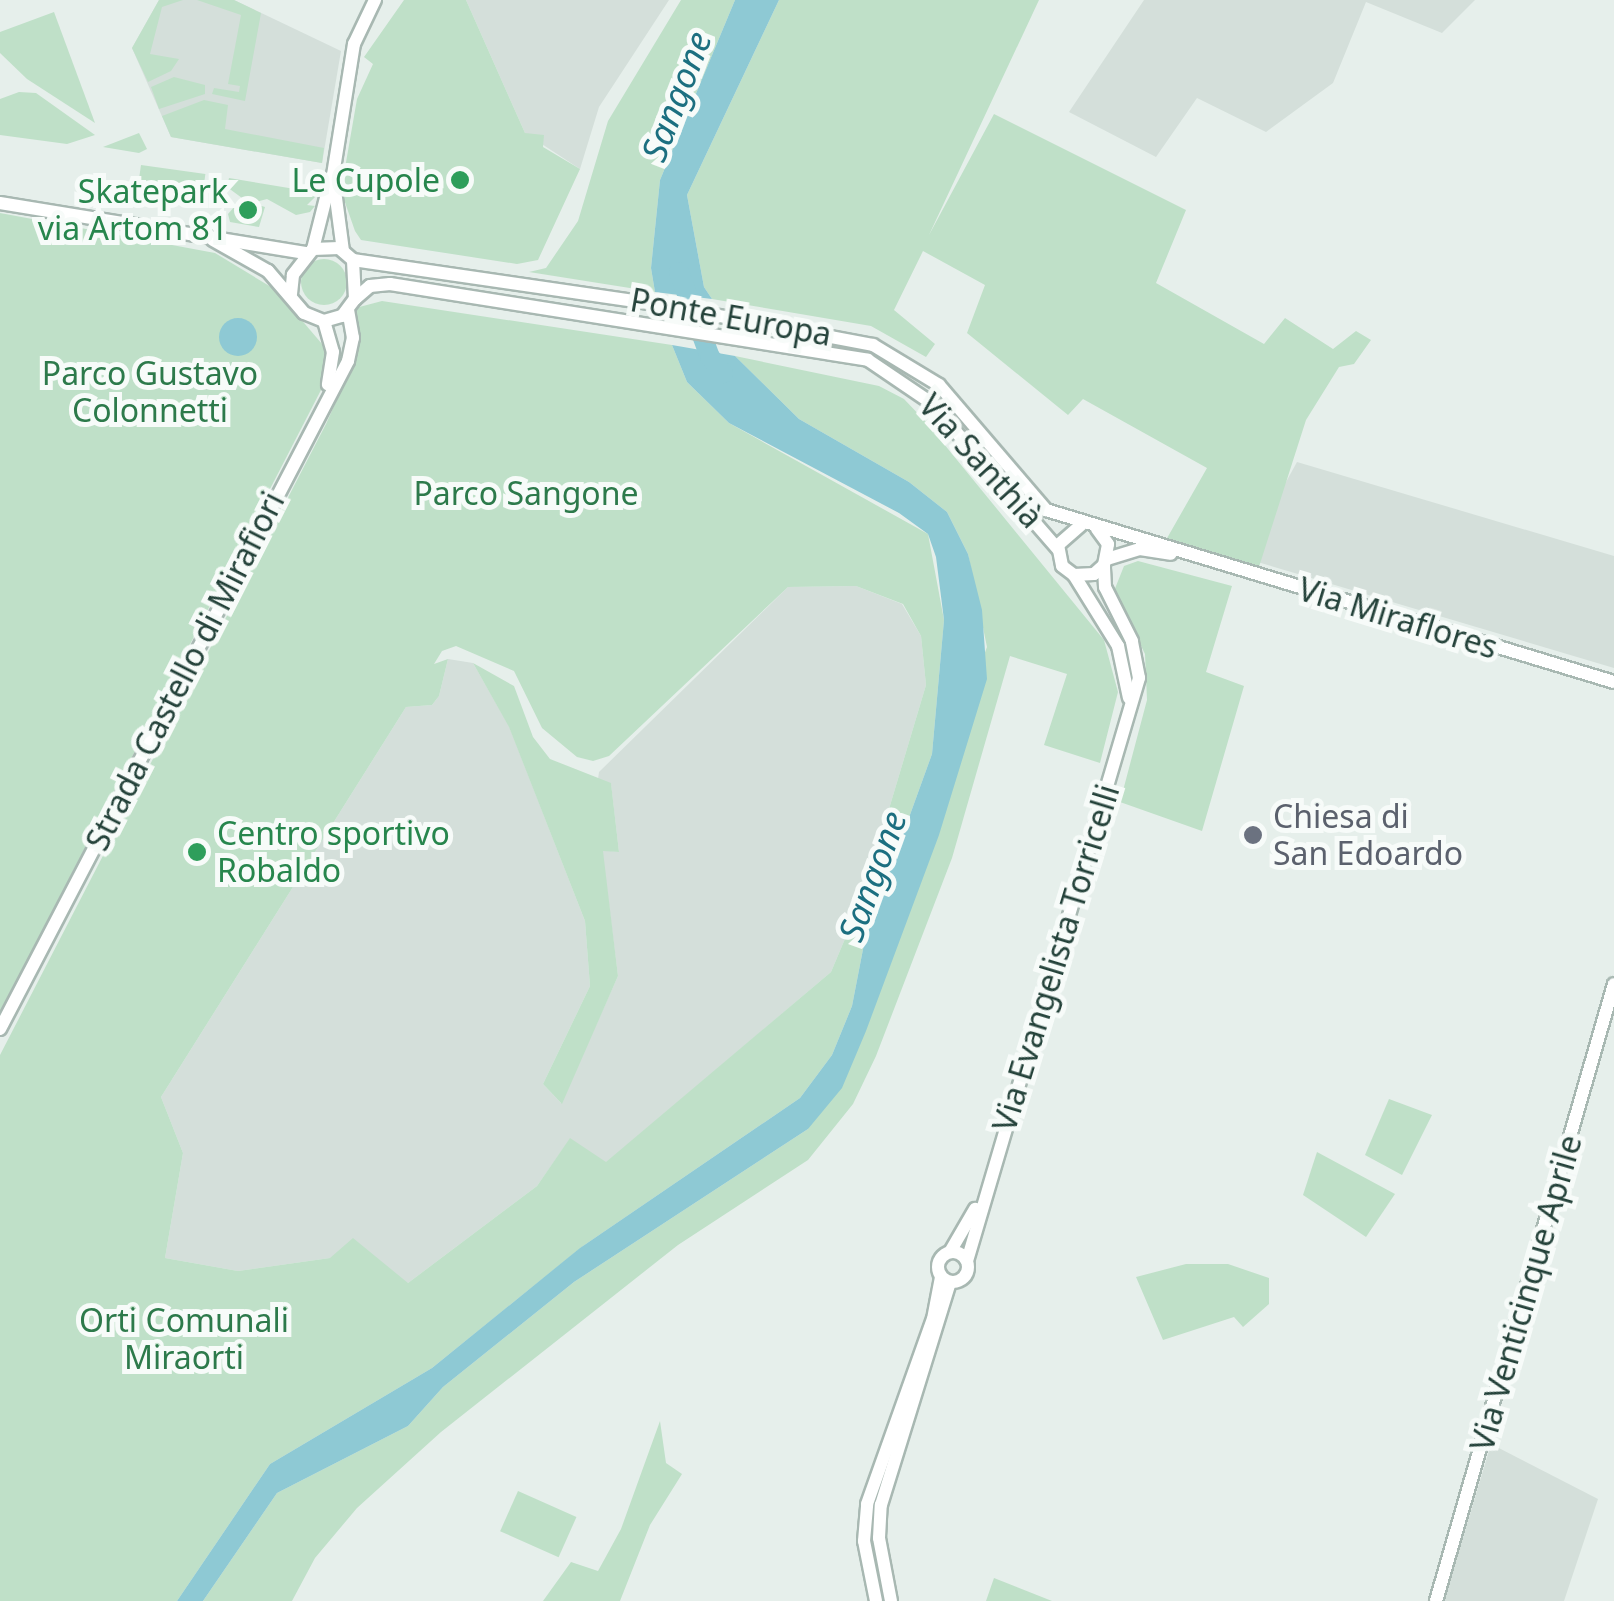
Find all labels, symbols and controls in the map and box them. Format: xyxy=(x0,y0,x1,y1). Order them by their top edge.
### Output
water label: Sangone xyxy=(632,25,720,167)
place label: Le Cupole xyxy=(292,161,440,199)
marker: Le Cupole xyxy=(449,169,471,191)
place label: Skatepark via Artom 81 xyxy=(38,173,228,248)
marker: Skatepark via Artom 81 xyxy=(237,199,259,221)
street label: Ponte Europa xyxy=(627,280,835,354)
park label: Parco Gustavo Colonnetti xyxy=(42,355,258,430)
street label: Via Santhià xyxy=(911,386,1051,536)
park label: Parco Sangone xyxy=(413,474,639,512)
street label: Strada Castello di Mirafiori xyxy=(78,485,292,857)
street label: Via Miraflores xyxy=(1294,570,1502,666)
street label: Via Evangelista Torricelli xyxy=(985,780,1127,1136)
place label: Chiesa di San Edoardo xyxy=(1273,798,1463,873)
water label: Sangone xyxy=(829,805,915,947)
place label: Centro sportivo Robaldo xyxy=(217,815,450,890)
marker: Chiesa di San Edoardo xyxy=(1242,824,1264,846)
marker: Centro sportivo Robaldo xyxy=(186,841,208,863)
street label: Via Venticinque Aprile xyxy=(1462,1131,1590,1455)
park label: Orti Comunali Miraorti xyxy=(79,1302,289,1377)

